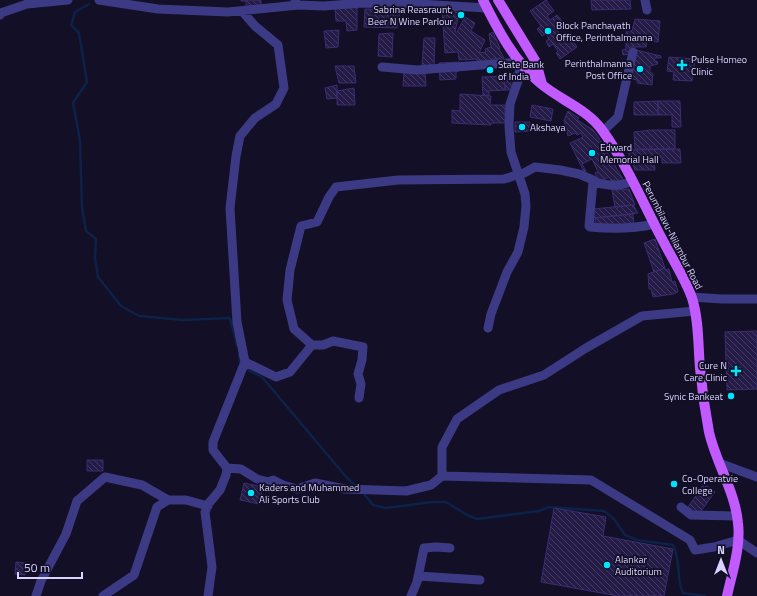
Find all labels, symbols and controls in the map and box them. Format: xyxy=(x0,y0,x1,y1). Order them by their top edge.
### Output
place label: Sabrina Reasraunt, Beer N Wine Parlour xyxy=(368,2,454,29)
marker: Sabrina Reasraunt, Beer N Wine Parlour xyxy=(456,10,466,20)
place label: Block Panchayath Office, Perinthalmanna xyxy=(556,18,652,45)
marker: Block Panchayath Office, Perinthalmanna xyxy=(543,26,553,36)
place label: Pulse Homeo Clinic xyxy=(691,52,747,79)
place label: Perinthalmanna Post Office xyxy=(565,56,632,83)
place label: State Bank of India xyxy=(498,57,544,84)
marker: Pulse Homeo Clinic xyxy=(676,59,688,71)
marker: Perinthalmanna Post Office xyxy=(635,64,645,74)
marker: State Bank of India xyxy=(485,65,495,75)
place label: Akshaya xyxy=(530,120,565,135)
marker: Akshaya xyxy=(517,122,527,132)
place label: Edward Memorial Hall xyxy=(600,140,659,167)
marker: Edward Memorial Hall xyxy=(587,148,597,158)
street label: Perumbilavu-Nilambur Road xyxy=(639,178,706,292)
place label: Cure N Care Clinic xyxy=(684,358,727,385)
marker: Cure N Care Clinic xyxy=(730,365,742,377)
place label: Synic Bankeat xyxy=(664,389,723,404)
marker: Synic Bankeat xyxy=(726,391,736,401)
place label: Co-Operatvie College xyxy=(682,471,738,498)
marker: Co-Operatvie College xyxy=(669,479,679,489)
place label: Kaders and Muhammed Ali Sports Club xyxy=(259,480,359,507)
marker: Kaders and Muhammed Ali Sports Club xyxy=(246,488,256,498)
north arrow xyxy=(701,540,741,580)
text: N xyxy=(717,542,725,558)
place label: Alankar Auditorium xyxy=(615,552,662,579)
scale bar xyxy=(18,554,82,580)
text: 50 m xyxy=(24,558,50,577)
marker: Alankar Auditorium xyxy=(602,560,612,570)

